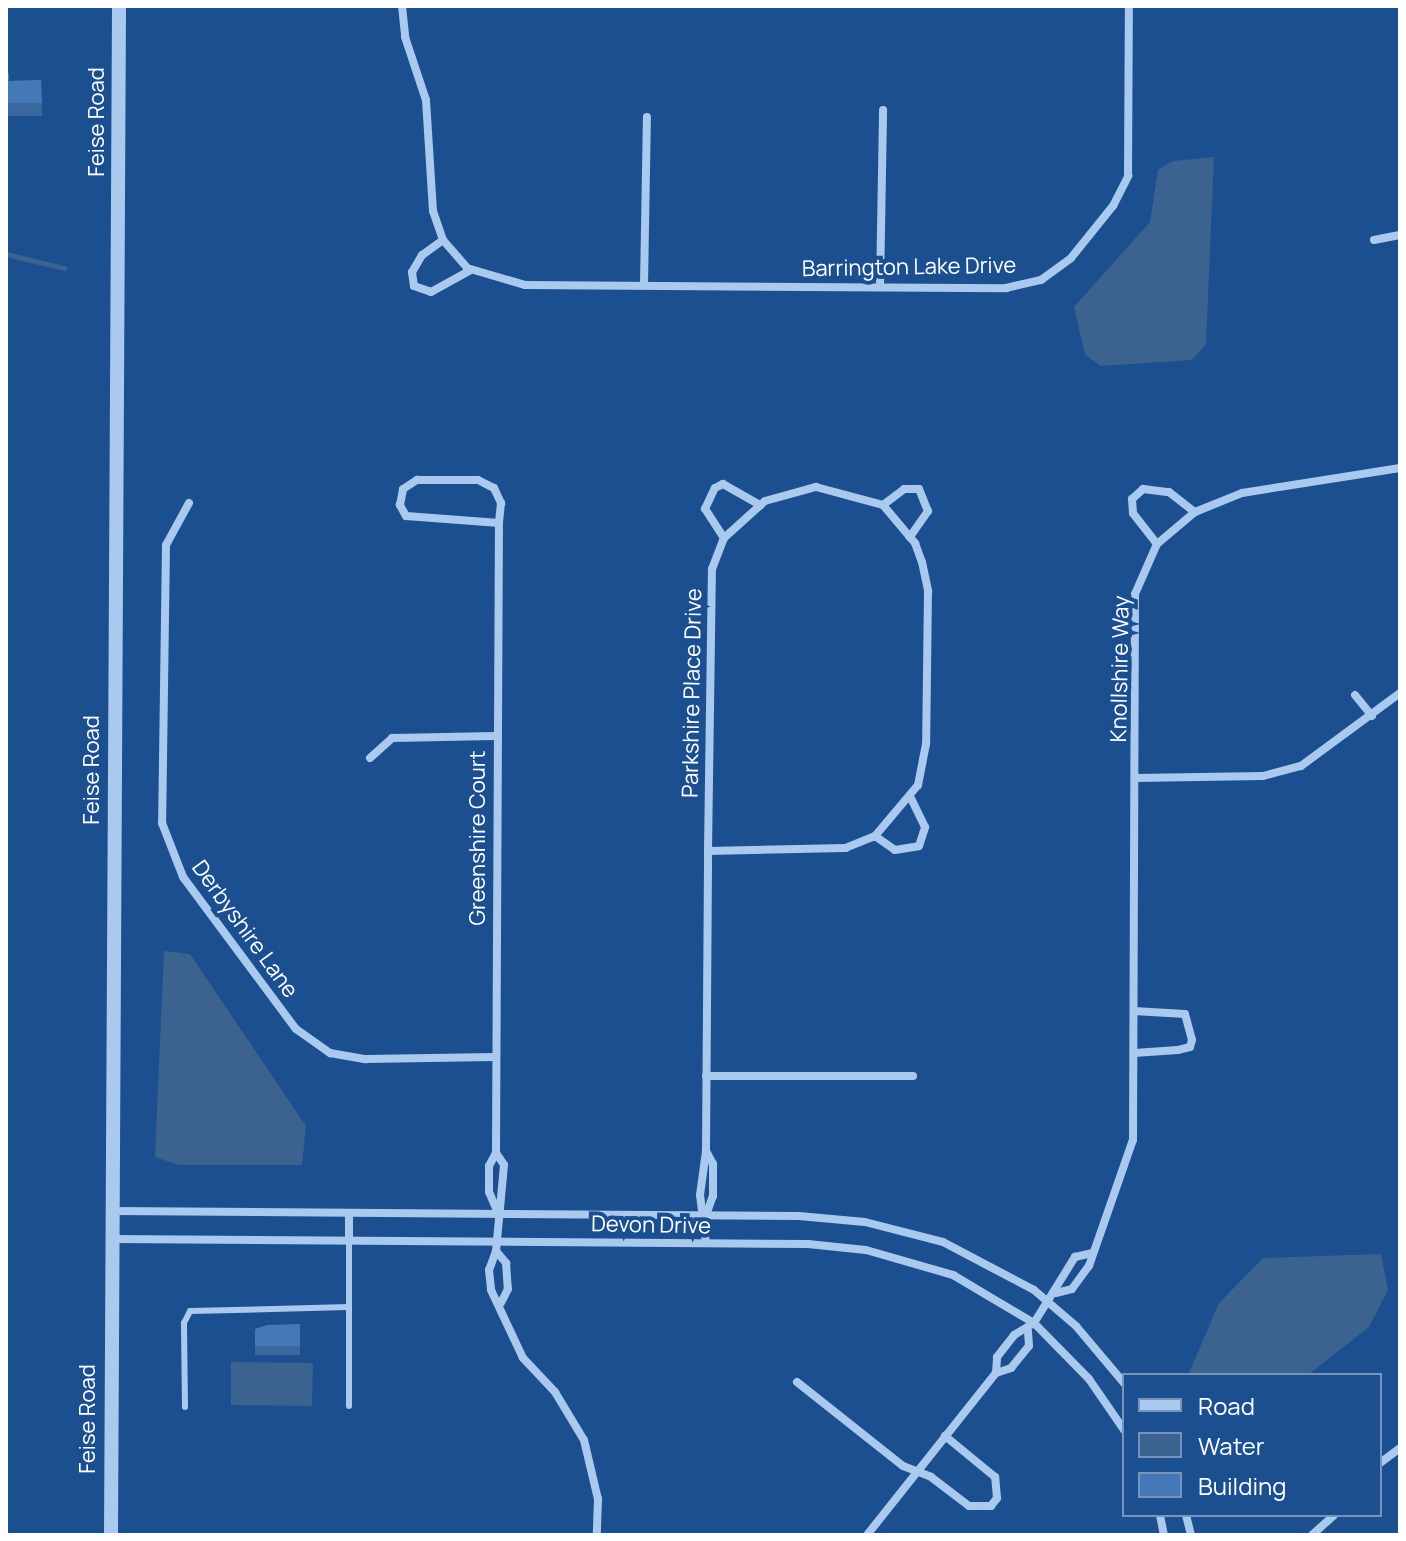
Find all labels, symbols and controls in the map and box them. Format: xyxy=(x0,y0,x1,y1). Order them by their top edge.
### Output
street label: Feise Road xyxy=(84,67,110,177)
street label: Barrington Lake Drive xyxy=(802,252,1016,282)
street label: Parkshire Place Drive xyxy=(677,588,707,798)
street label: Knollshire Way xyxy=(1106,595,1134,743)
street label: Feise Road xyxy=(79,715,105,825)
street label: Greenshire Court xyxy=(465,751,491,925)
street label: Derbyshire Lane xyxy=(186,855,304,1003)
street label: Devon Drive xyxy=(591,1211,711,1239)
street label: Feise Road xyxy=(75,1364,101,1474)
legend xyxy=(1122,1373,1382,1517)
text: Road xyxy=(1198,1389,1255,1422)
text: Water xyxy=(1198,1429,1265,1462)
text: Building xyxy=(1198,1469,1286,1502)

